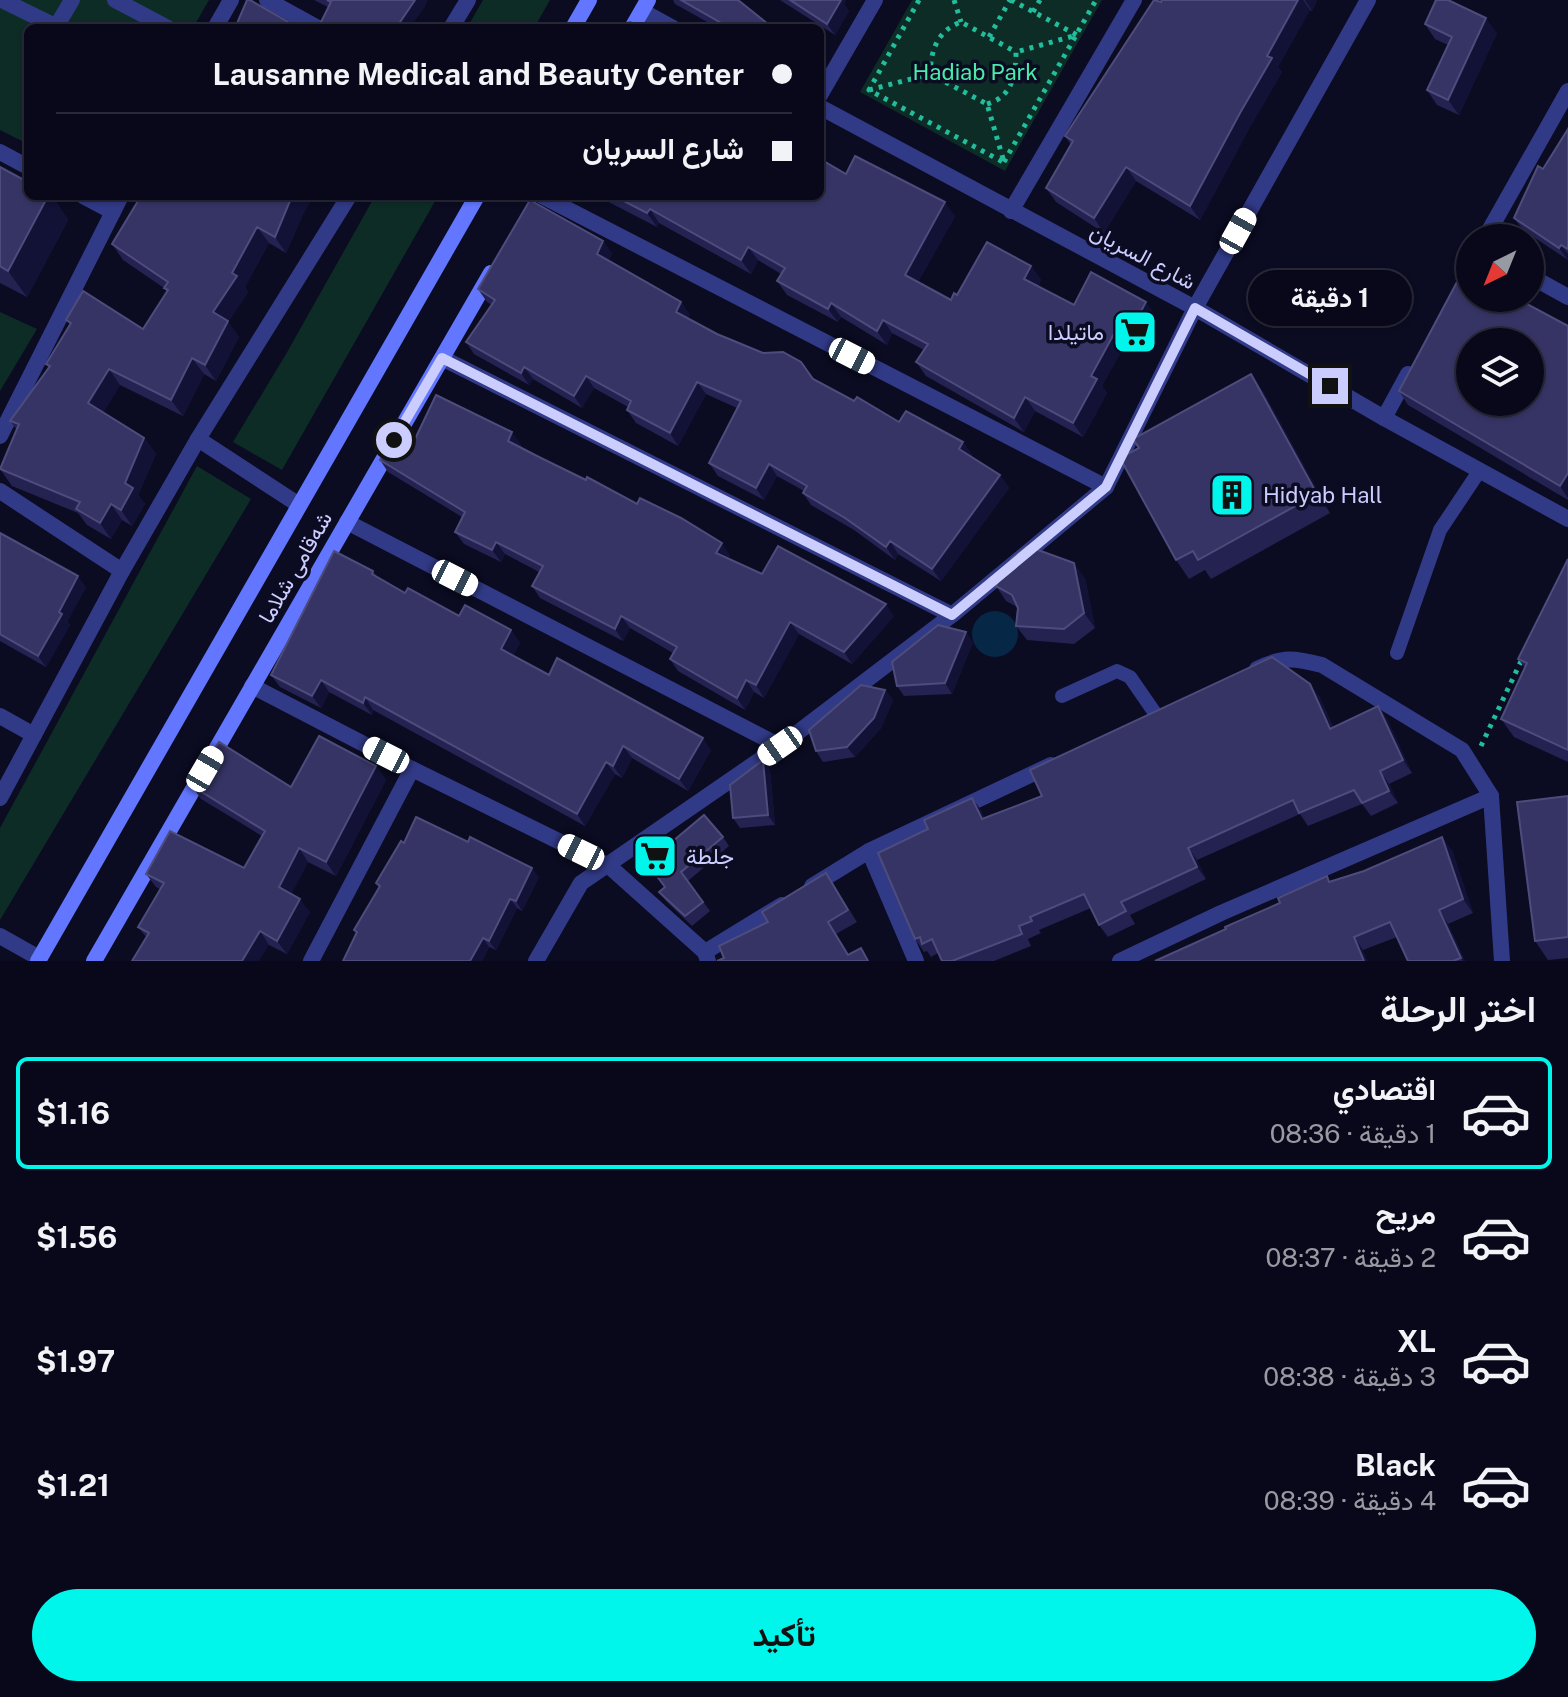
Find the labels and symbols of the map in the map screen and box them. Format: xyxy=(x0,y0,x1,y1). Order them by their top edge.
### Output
park label: Hadiab Park xyxy=(912,59,1038,85)
car xyxy=(1216,204,1260,258)
street label: شارع السريان xyxy=(1085,217,1200,296)
north arrow xyxy=(1456,224,1544,312)
callout: 1 دقيقة xyxy=(1248,270,1412,326)
supermarket icon: ماتیلدا xyxy=(1111,308,1159,356)
place label: ماتیلدا xyxy=(1048,319,1104,345)
car xyxy=(825,334,879,378)
route end xyxy=(1312,368,1348,404)
route start xyxy=(376,422,412,458)
building icon: Hidyab Hall xyxy=(1208,471,1256,519)
place label: Hidyab Hall xyxy=(1263,482,1382,508)
street label: شەقامی شلاما xyxy=(253,507,338,628)
car xyxy=(428,556,482,600)
car xyxy=(753,722,807,770)
car xyxy=(359,733,413,777)
car xyxy=(183,742,227,796)
car xyxy=(554,831,608,873)
supermarket icon: جلطة xyxy=(631,832,679,880)
place label: جلطة xyxy=(686,843,734,869)

